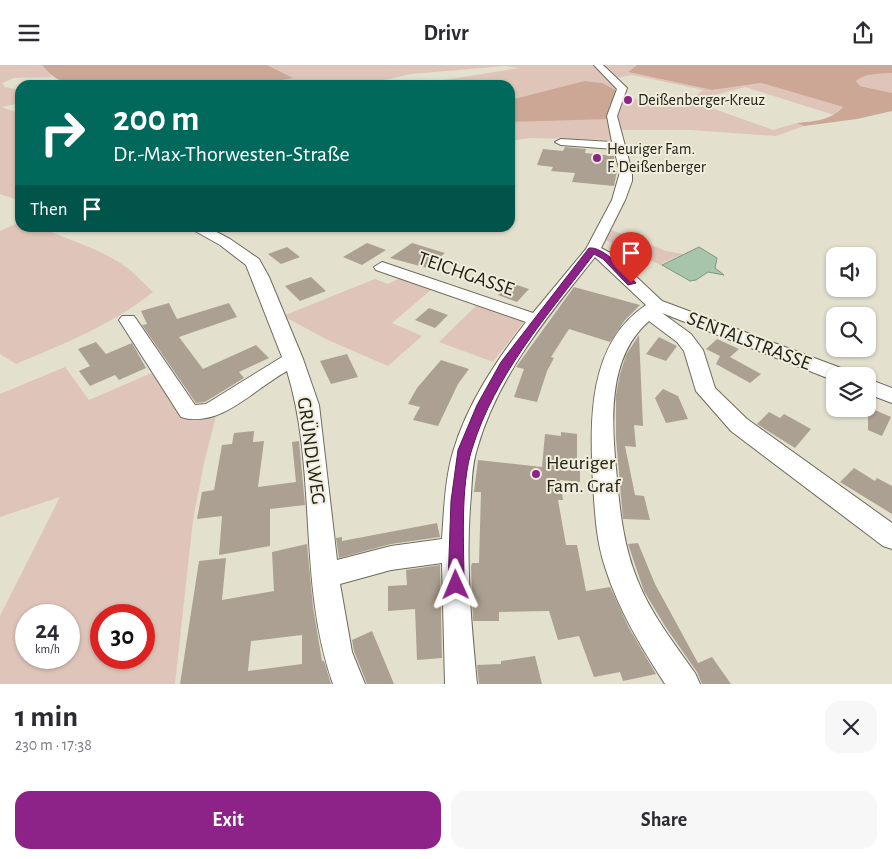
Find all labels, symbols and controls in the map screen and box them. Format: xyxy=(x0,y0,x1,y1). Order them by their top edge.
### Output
icon: menu xyxy=(15,19,43,47)
icon: share xyxy=(849,19,877,47)
text: Drivr xyxy=(423,22,469,44)
place label: Deißenberger-Kreuz xyxy=(638,92,766,108)
marker: Deißenberger-Kreuz xyxy=(622,94,634,106)
icon: right xyxy=(30,100,95,165)
text: 200 m xyxy=(113,102,200,137)
place label: Heuriger Fam. F. Deißenberger xyxy=(607,141,707,175)
text: Dr.-Max-Thorwesten-Straße xyxy=(113,143,350,165)
marker: Heuriger Fam. F. Deißenberger xyxy=(591,152,603,164)
icon: arrive xyxy=(78,195,106,223)
text: Then xyxy=(30,200,68,219)
pin xyxy=(610,232,652,283)
icon: arrive xyxy=(617,239,645,267)
map controls xyxy=(826,247,876,417)
button: sound xyxy=(826,247,876,297)
street label: TEICHGASSE xyxy=(415,248,517,300)
button: search xyxy=(826,307,876,357)
street label: SENTALSTRASSE xyxy=(684,308,814,374)
button: layers xyxy=(826,367,876,417)
street label: GRÜNDLWEG xyxy=(294,396,328,506)
place label: Heuriger Fam. Graf xyxy=(546,453,621,496)
marker: Heuriger Fam. Graf xyxy=(530,468,542,480)
position arrow xyxy=(429,558,481,610)
speed limit sign: 30 xyxy=(90,604,155,669)
text: 24 xyxy=(35,618,60,643)
text: km/h xyxy=(35,643,60,655)
button: close xyxy=(825,701,877,753)
text: 1 min xyxy=(15,702,78,732)
text: 230 m · 17:38 xyxy=(15,737,92,753)
button: Exit xyxy=(15,791,441,849)
button: Share xyxy=(451,791,877,849)

